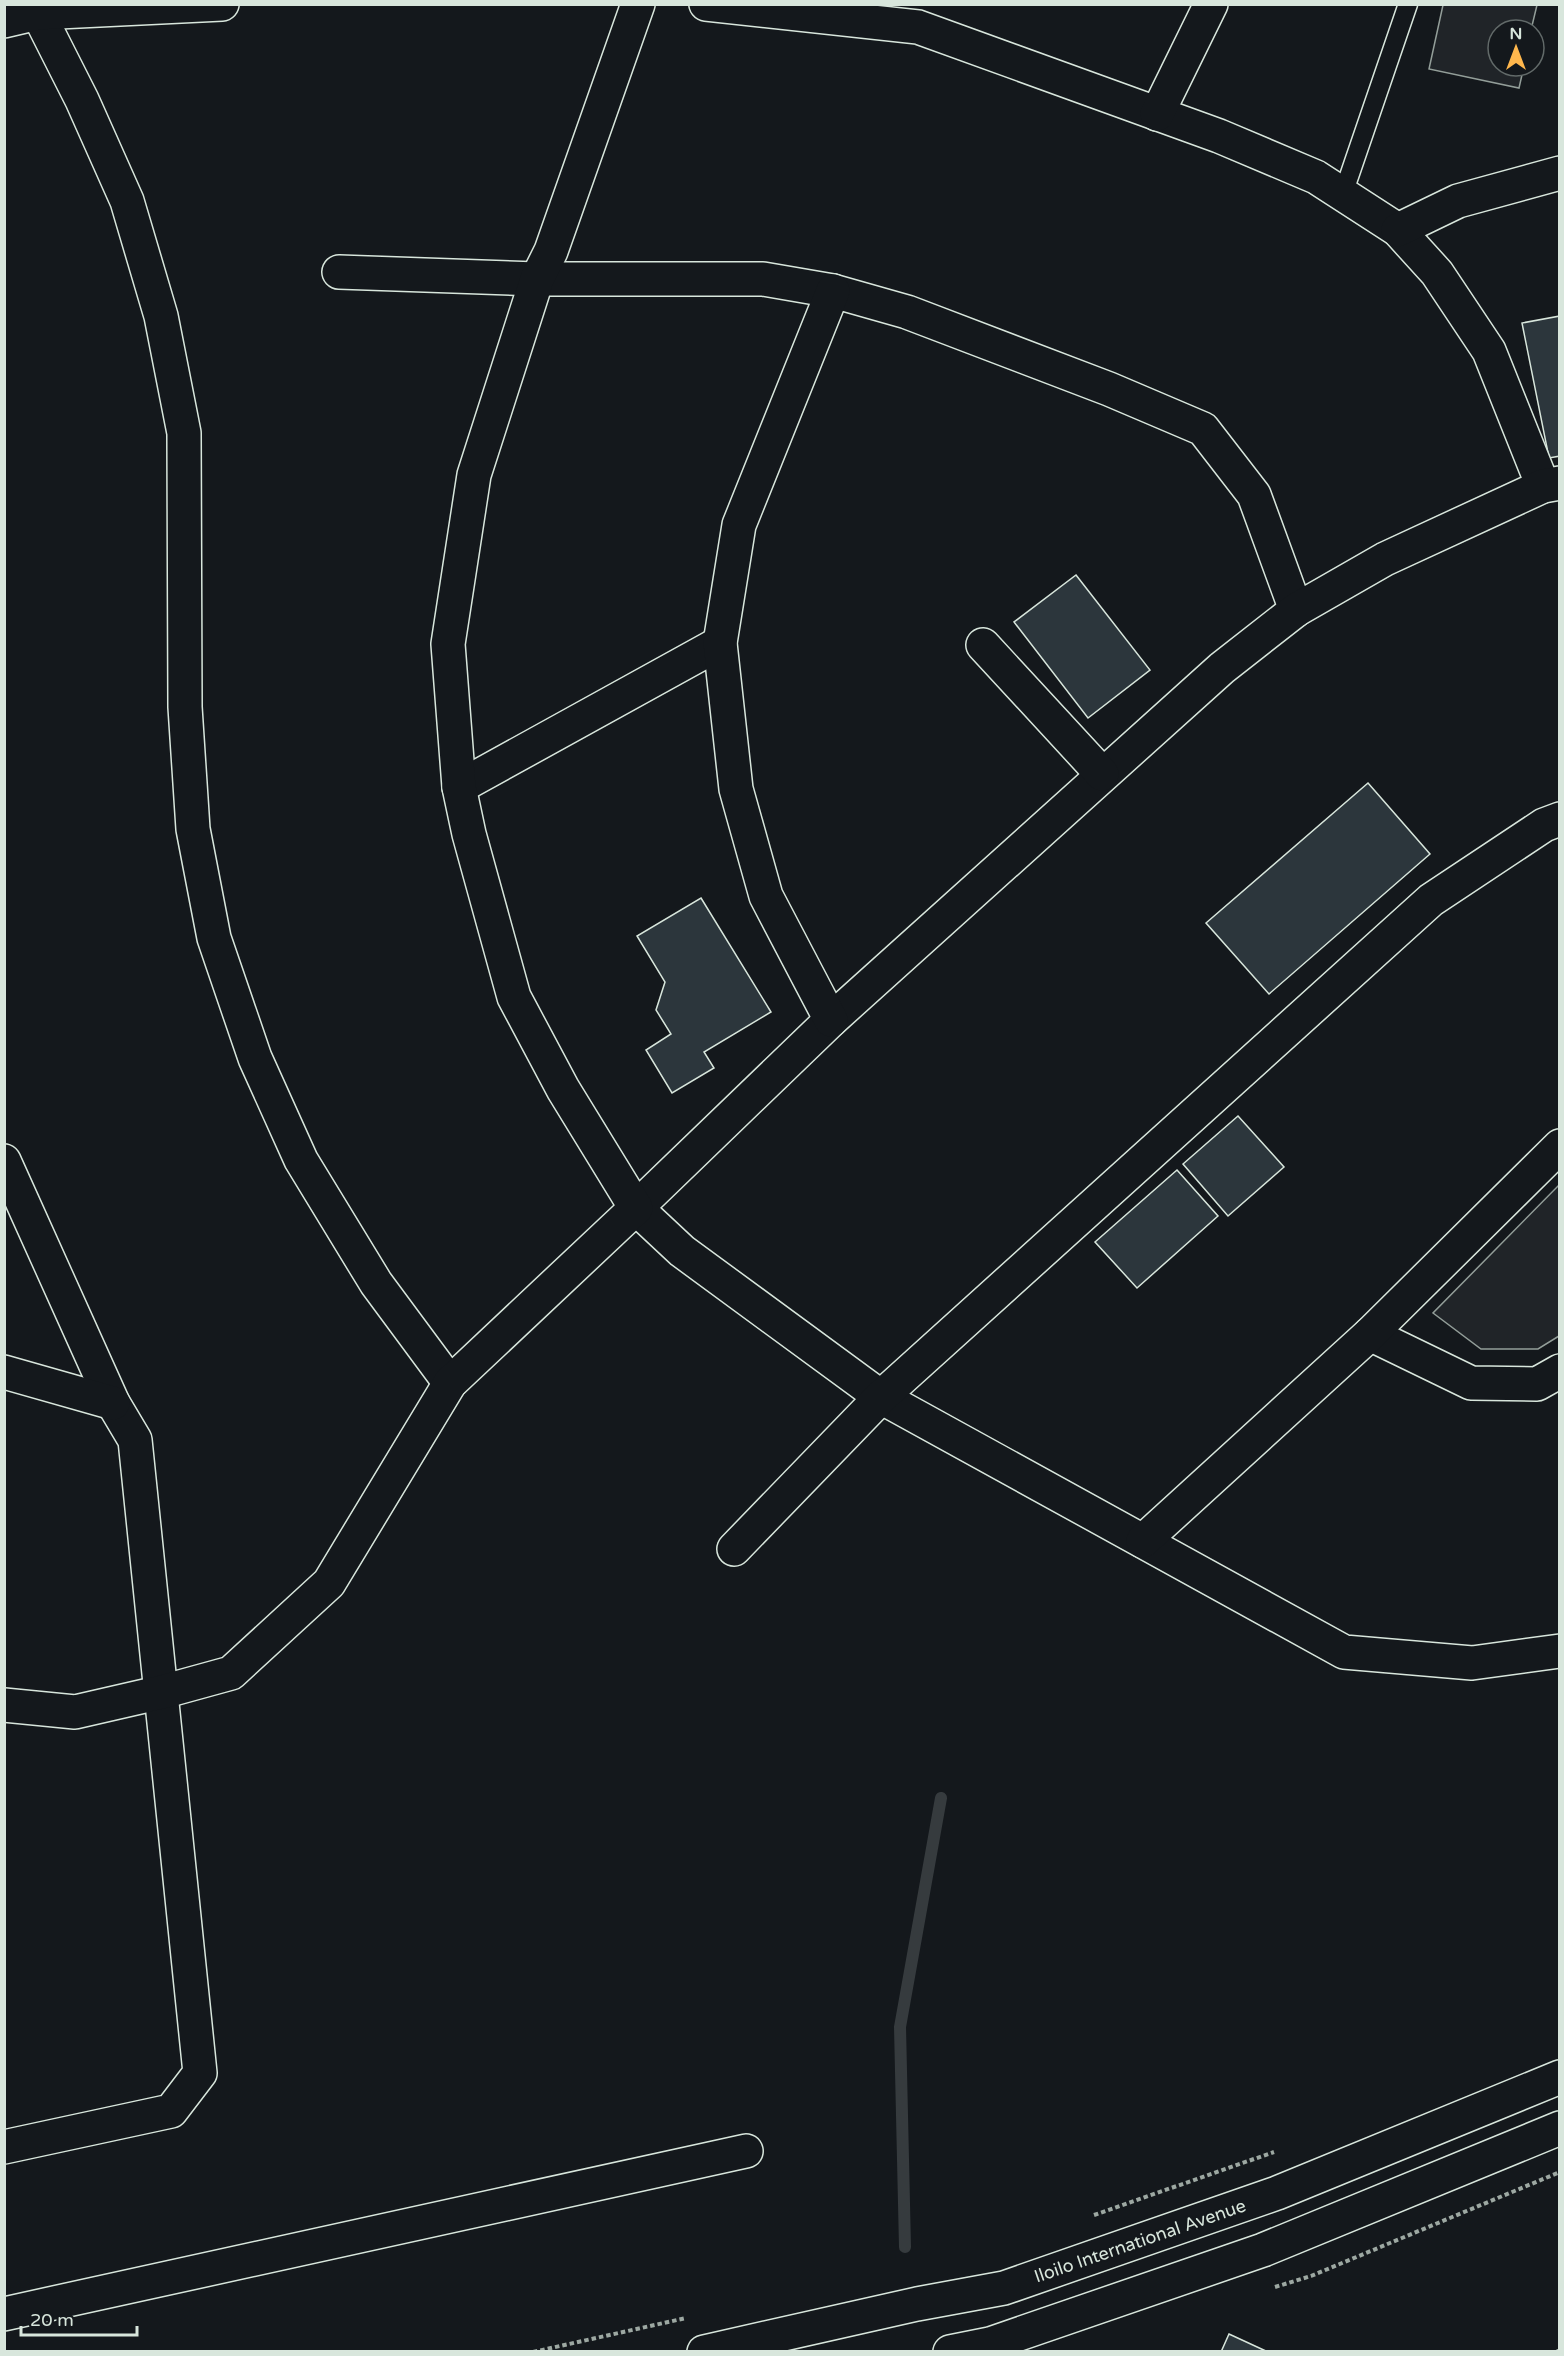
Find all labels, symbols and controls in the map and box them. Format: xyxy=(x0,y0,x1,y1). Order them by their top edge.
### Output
north arrow xyxy=(1486,18,1546,78)
text: N xyxy=(1510,24,1522,44)
street label: Iloilo International Avenue xyxy=(1031,2194,1249,2288)
scale bar xyxy=(21,2299,136,2337)
text: 20 m xyxy=(30,2309,74,2331)

